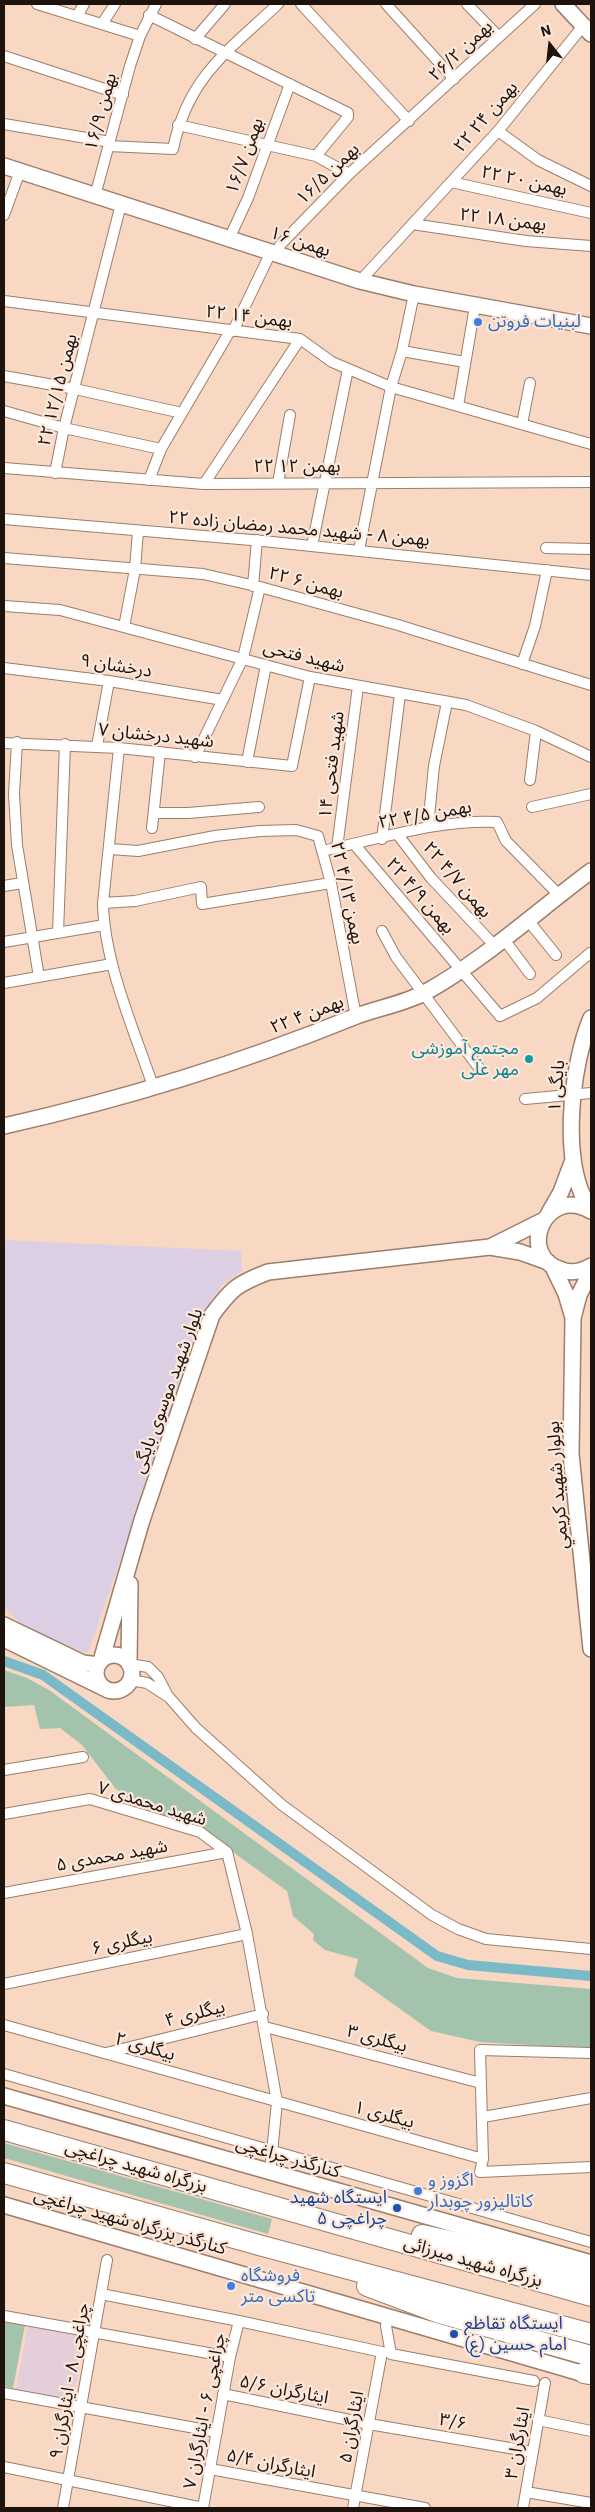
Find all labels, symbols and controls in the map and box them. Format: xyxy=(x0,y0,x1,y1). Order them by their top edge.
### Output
street label: بهمن ۲۶/۲ xyxy=(425,16,497,86)
north arrow xyxy=(525,20,575,70)
text: N xyxy=(539,21,553,41)
street label: بهمن ۱۶/۹ xyxy=(80,71,122,153)
street label: ۲۲ بهمن ۲۴ xyxy=(449,77,523,157)
street label: بهمن ۱۶/۷ xyxy=(221,115,269,197)
street label: بهمن ۱۶/۵ xyxy=(292,139,364,209)
street label: ۲۲ بهمن ۲۰ xyxy=(479,161,569,201)
street label: ۲۲ بهمن ۱۸ xyxy=(458,204,548,236)
street label: بهمن ۱۶ xyxy=(267,222,333,262)
street label: ۲۲ بهمن ۱۴ xyxy=(204,301,294,333)
place label: لبنیات فروتن xyxy=(488,311,581,333)
marker: لبنیات فروتن xyxy=(472,316,484,328)
street label: ۲۲ بهمن ۱۲/۱۵ xyxy=(34,332,82,448)
street label: ۲۲ بهمن ۱۲ xyxy=(253,456,341,478)
street label: ۲۲ بهمن ۸ - شهید محمد رمضان زاده xyxy=(168,507,430,551)
street label: ۲۲ بهمن ۶ xyxy=(266,563,346,603)
street label: شهید فتحی xyxy=(261,636,347,678)
street label: درخشان ۹ xyxy=(79,650,153,682)
street label: شهید فتحی ۱۴ xyxy=(315,710,349,820)
street label: شهید درخشان ۷ xyxy=(97,719,215,753)
street label: ۲۲ بهمن ۴/۵ xyxy=(377,796,473,834)
street label: ۲۲ بهمن ۴/۷ xyxy=(418,837,496,923)
street label: ۲۲ بهمن ۴/۱۳ xyxy=(326,840,368,946)
street label: ۲۲ بهمن ۴/۹ xyxy=(381,853,459,939)
street label: ۲۲ بهمن ۴ xyxy=(267,991,347,1039)
place label: مجتمع آموزشی مهر علی xyxy=(412,1038,519,1080)
marker: مجتمع آموزشی مهر علی xyxy=(523,1053,535,1065)
street label: بایگی ۱ xyxy=(544,1059,570,1113)
street label: بلوار شهید موسوی بایگی xyxy=(128,1306,208,1476)
street label: بولوار شهيد كريمي xyxy=(543,1420,573,1550)
street label: شهید محمدی ۷ xyxy=(95,1777,209,1831)
street label: شهید محمدی ۵ xyxy=(55,1836,169,1876)
street label: بیگلری ۶ xyxy=(90,1926,154,1960)
street label: بیگلری ۴ xyxy=(163,1996,227,2032)
street label: بیگلری ۳ xyxy=(345,2021,409,2057)
street label: بیگلری ۲ xyxy=(112,2028,178,2066)
street label: بیگلری ۱ xyxy=(352,2097,416,2133)
street label: کنارگذر چراغچی xyxy=(233,2133,343,2183)
street label: بزرگراه شهید چراغچی xyxy=(62,2136,210,2198)
place label: اگزوز و کاتالیزور چوبدار xyxy=(428,2170,533,2212)
street label: کنارگذر بزرگراه شهید چراغچی xyxy=(31,2184,229,2260)
marker: اگزوز و کاتالیزور چوبدار xyxy=(412,2185,424,2197)
place label: ایستگاه شهید چراغچی ۵ xyxy=(290,2187,387,2230)
marker: ایستگاه شهید چراغچی ۵ xyxy=(391,2202,403,2214)
street label: بزرگراه شهید میرزائی xyxy=(401,2232,545,2292)
place label: فروشگاه تاکسی متر xyxy=(241,2265,315,2308)
marker: فروشگاه تاکسی متر xyxy=(225,2280,237,2292)
street label: چراغچی ۸ - ایثارگران ۹ xyxy=(46,2301,94,2461)
place label: ایستگاه تقاظع امام حسین (ع) xyxy=(464,2313,567,2356)
marker: ایستگاه تقاظع امام حسین (ع) xyxy=(448,2328,460,2340)
street label: چراغچی ۶ - ایثارگران ۷ xyxy=(179,2331,231,2491)
street label: ایثارگران ۵/۶ xyxy=(238,2371,330,2409)
street label: ایثارگران ۵ xyxy=(335,2389,369,2465)
street label: ایثارگران ۳ xyxy=(501,2405,535,2481)
street label: ۳/۶ xyxy=(438,2409,468,2435)
street label: ایثارگران ۵/۴ xyxy=(225,2445,317,2483)

